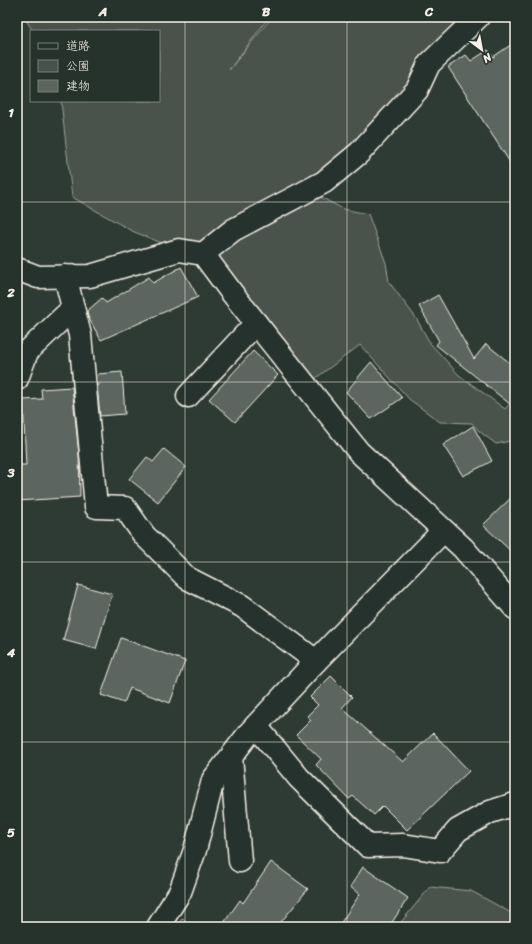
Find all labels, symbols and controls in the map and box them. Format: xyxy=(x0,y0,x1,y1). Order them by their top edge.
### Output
text: A xyxy=(98,0,107,23)
text: B xyxy=(262,0,271,23)
text: C xyxy=(424,0,434,23)
legend xyxy=(30,30,160,102)
north arrow xyxy=(462,30,502,70)
text: 道路 xyxy=(66,35,90,57)
text: N xyxy=(478,47,496,68)
text: 公園 xyxy=(66,55,90,77)
text: 建物 xyxy=(66,75,90,97)
text: 1 xyxy=(8,101,14,124)
text: 2 xyxy=(6,281,15,304)
text: 3 xyxy=(6,461,15,484)
text: 4 xyxy=(6,641,16,664)
text: 5 xyxy=(7,821,15,844)

